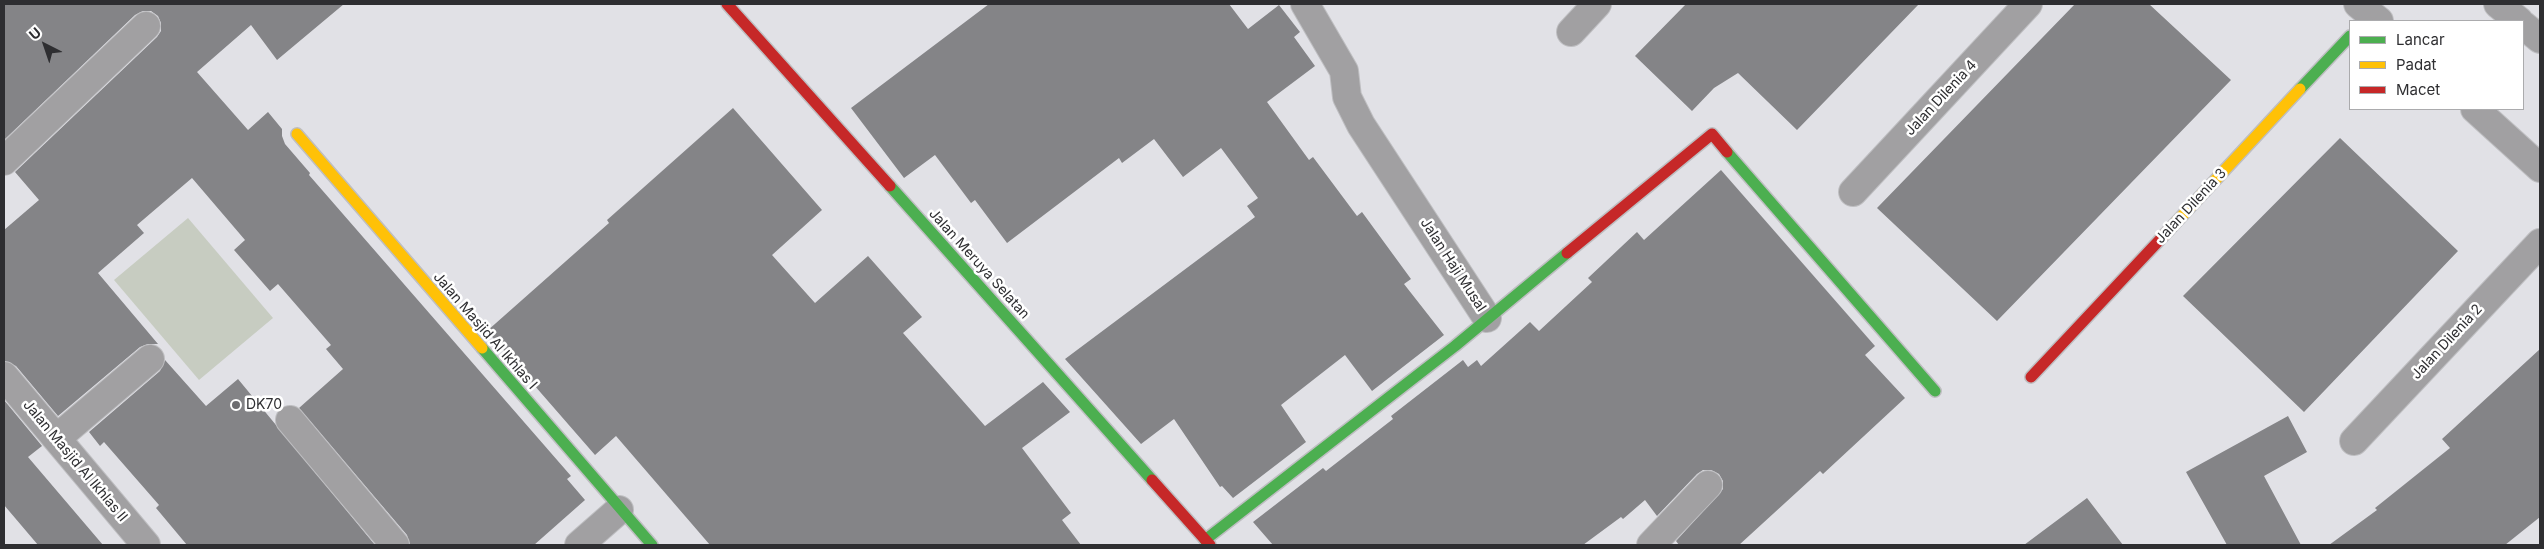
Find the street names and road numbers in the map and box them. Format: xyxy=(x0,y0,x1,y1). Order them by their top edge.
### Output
street label: Jalan Dilenia 4 xyxy=(1902,57,1980,139)
street label: Jalan Dilenia 3 xyxy=(2152,165,2230,247)
street label: Jalan Meruya Selatan xyxy=(925,205,1033,323)
street label: Jalan Haji Musal xyxy=(1417,215,1489,315)
street label: Jalan Masjid Al Ikhlas I xyxy=(430,269,540,393)
street label: Jalan Dilenia 2 xyxy=(2408,301,2486,383)
street label: Jalan Masjid Al Ikhlas II xyxy=(19,397,131,525)

